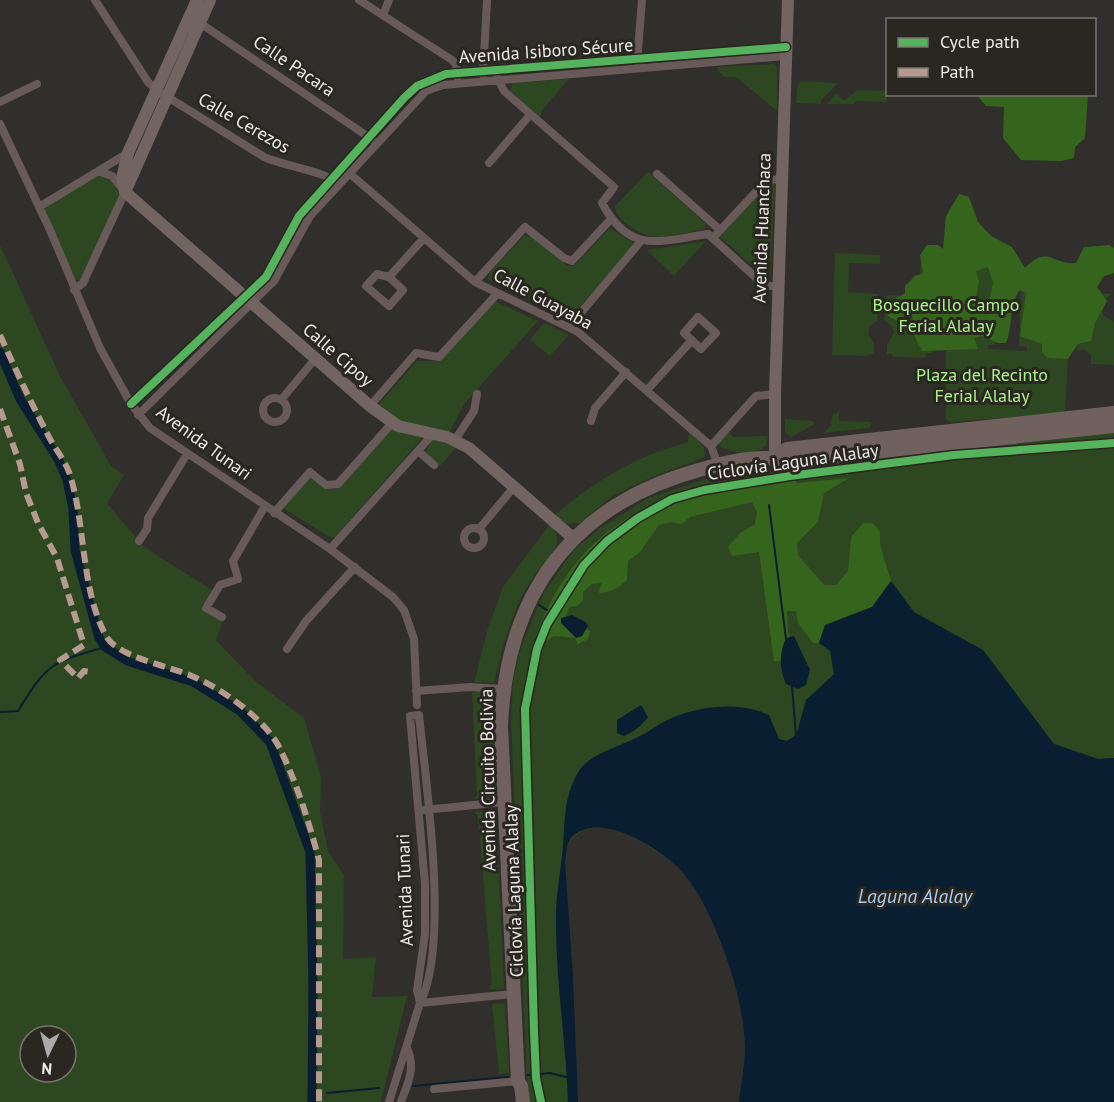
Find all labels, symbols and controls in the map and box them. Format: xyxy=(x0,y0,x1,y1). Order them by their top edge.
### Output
legend xyxy=(886,18,1096,96)
street label: Calle Pacara xyxy=(249,30,340,101)
text: Cycle path xyxy=(940,30,1020,53)
street label: Avenida Isiboro Sécure xyxy=(458,33,634,68)
text: Path xyxy=(940,60,974,83)
street label: Calle Cerezos xyxy=(194,87,294,158)
street label: Avenida Huanchaca xyxy=(747,153,776,303)
street label: Calle Guayaba xyxy=(490,263,597,334)
park label: Bosquecillo Campo Ferial Alalay xyxy=(873,293,1019,337)
street label: Calle Cipoy xyxy=(298,318,379,392)
park label: Plaza del Recinto Ferial Alalay xyxy=(916,363,1048,407)
street label: Avenida Tunari xyxy=(152,400,257,485)
street label: Ciclovía Laguna Alalay xyxy=(706,438,881,485)
street label: Avenida Circuito Bolivia xyxy=(474,689,501,871)
street label: Ciclovía Laguna Alalay xyxy=(499,804,528,978)
street label: Avenida Tunari xyxy=(391,833,418,947)
water label: Laguna Alalay xyxy=(858,883,973,909)
north arrow xyxy=(18,1024,78,1084)
text: N xyxy=(41,1059,53,1079)

